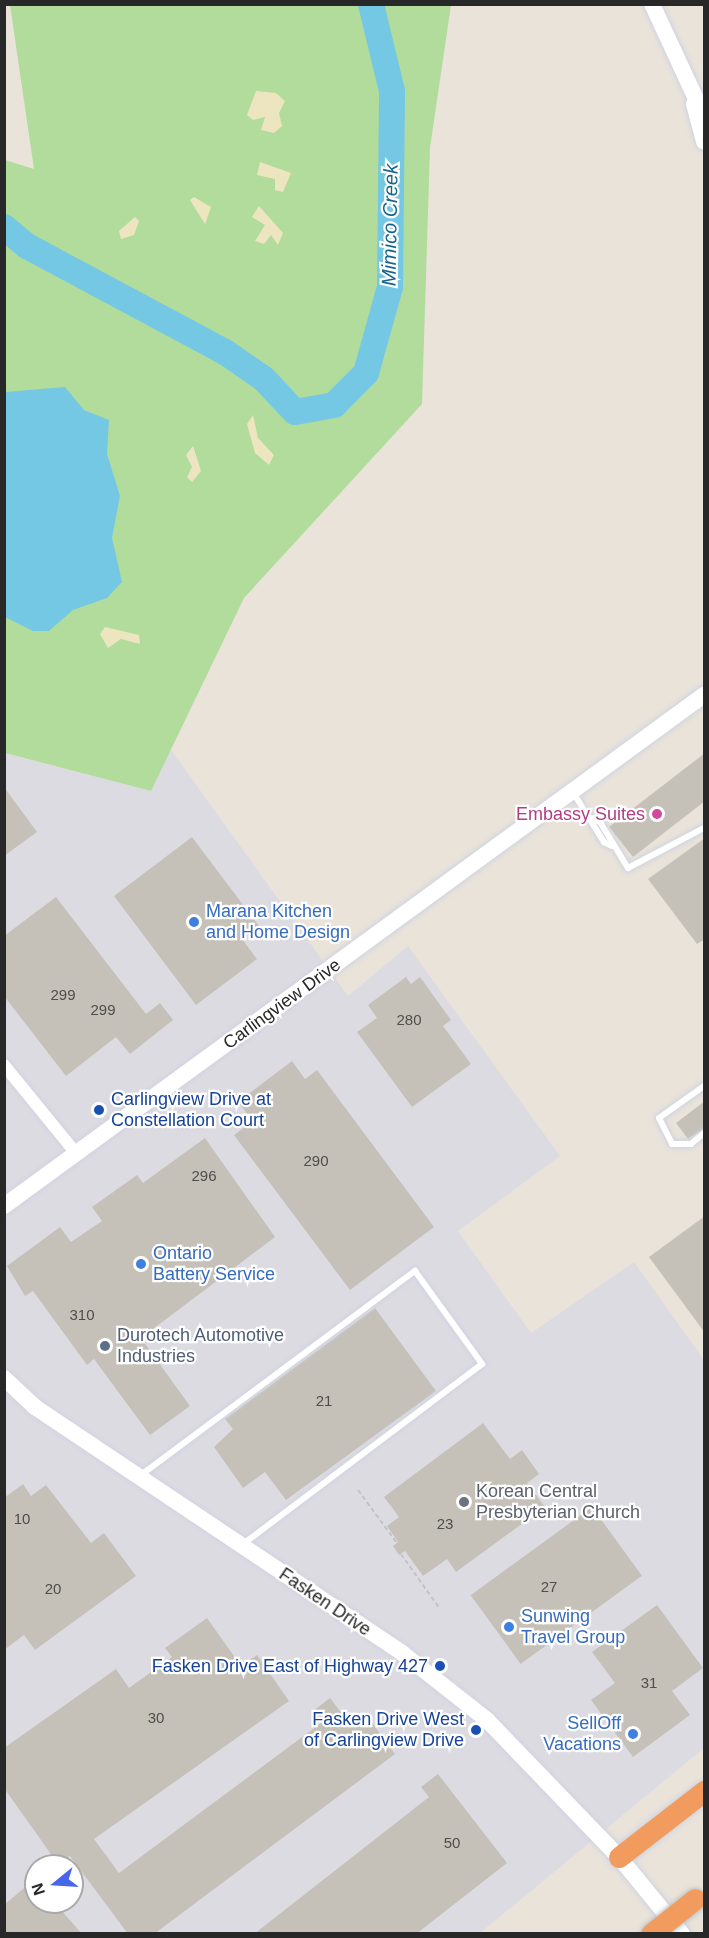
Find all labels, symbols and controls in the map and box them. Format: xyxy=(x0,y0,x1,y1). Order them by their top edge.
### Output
water label: Mimico Creek xyxy=(377,164,403,286)
place label: Embassy Suites xyxy=(516,803,645,825)
marker: Embassy Suites xyxy=(650,807,664,821)
place label: Marana Kitchen and Home Design xyxy=(206,901,350,944)
marker: Marana Kitchen and Home Design xyxy=(187,915,201,929)
street label: Carlingview Drive xyxy=(219,954,345,1054)
house number: 299 xyxy=(50,986,76,1004)
house number: 299 xyxy=(90,1001,116,1019)
house number: 280 xyxy=(396,1011,422,1029)
place label: Carlingview Drive at Constellation Court xyxy=(111,1089,271,1132)
marker: Carlingview Drive at Constellation Court xyxy=(92,1103,106,1117)
house number: 290 xyxy=(303,1152,329,1170)
house number: 296 xyxy=(191,1167,217,1185)
place label: Ontario Battery Service xyxy=(153,1243,275,1286)
marker: Ontario Battery Service xyxy=(134,1257,148,1271)
house number: 310 xyxy=(69,1306,95,1324)
place label: Durotech Automotive Industries xyxy=(117,1325,285,1368)
marker: Durotech Automotive Industries xyxy=(98,1339,112,1353)
house number: 21 xyxy=(316,1392,332,1410)
place label: Korean Central Presbyterian Church xyxy=(476,1481,640,1524)
marker: Korean Central Presbyterian Church xyxy=(457,1495,471,1509)
house number: 10 xyxy=(14,1510,30,1528)
house number: 23 xyxy=(437,1515,453,1533)
street label: Fasken Drive xyxy=(275,1563,375,1641)
house number: 27 xyxy=(541,1578,557,1596)
house number: 20 xyxy=(45,1580,61,1598)
place label: Sunwing Travel Group xyxy=(521,1606,625,1648)
marker: Sunwing Travel Group xyxy=(502,1620,516,1634)
place label: Fasken Drive East of Highway 427 xyxy=(152,1655,428,1677)
marker: Fasken Drive East of Highway 427 xyxy=(433,1659,447,1673)
house number: 31 xyxy=(641,1674,657,1692)
house number: 30 xyxy=(148,1709,164,1727)
place label: Fasken Drive West of Carlingview Drive xyxy=(304,1709,464,1752)
place label: SellOff Vacations xyxy=(543,1713,621,1756)
marker: Fasken Drive West of Carlingview Drive xyxy=(469,1723,483,1737)
marker: SellOff Vacations xyxy=(626,1727,640,1741)
house number: 50 xyxy=(444,1834,460,1852)
north arrow xyxy=(24,1854,84,1914)
text: N xyxy=(28,1881,48,1897)

